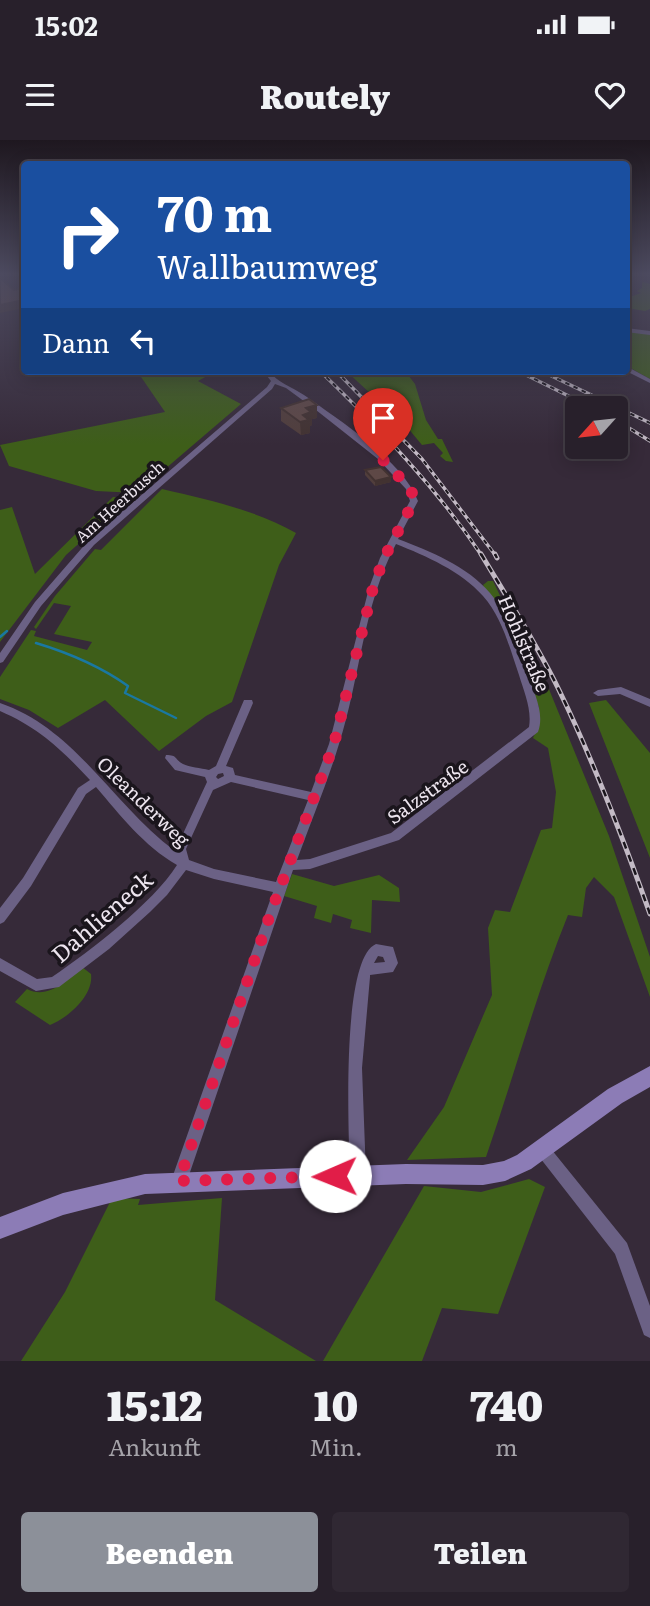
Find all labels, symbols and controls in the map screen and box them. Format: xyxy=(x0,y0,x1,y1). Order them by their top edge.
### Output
text: 15:02 xyxy=(35,5,98,44)
text: Routely xyxy=(260,71,390,119)
icon: menu xyxy=(21,76,59,114)
icon: heart xyxy=(591,76,629,114)
text: 70 m xyxy=(157,174,272,247)
icon: right xyxy=(42,189,133,280)
text: Wallbaumweg xyxy=(157,241,378,289)
text: Dann xyxy=(42,322,110,361)
icon: left xyxy=(124,322,162,360)
pin xyxy=(353,388,413,460)
north arrow xyxy=(565,396,628,458)
map controls xyxy=(565,396,628,459)
icon: arrive xyxy=(364,399,402,437)
street label: Am Heerbusch xyxy=(69,454,169,548)
street label: Hohlstraße xyxy=(492,590,558,696)
street label: Oleanderweg xyxy=(91,749,197,853)
street label: Salzstraße xyxy=(380,752,474,830)
street label: Dahlieneck xyxy=(43,862,160,970)
position arrow xyxy=(298,1139,372,1213)
text: 15:12 xyxy=(107,1372,203,1434)
text: 10 xyxy=(314,1372,358,1434)
text: 740 xyxy=(469,1372,543,1434)
text: Ankunft xyxy=(109,1429,201,1463)
text: Min. xyxy=(309,1429,363,1463)
text: m xyxy=(495,1429,518,1463)
button: Beenden xyxy=(21,1512,318,1592)
button: Teilen xyxy=(332,1512,629,1592)

